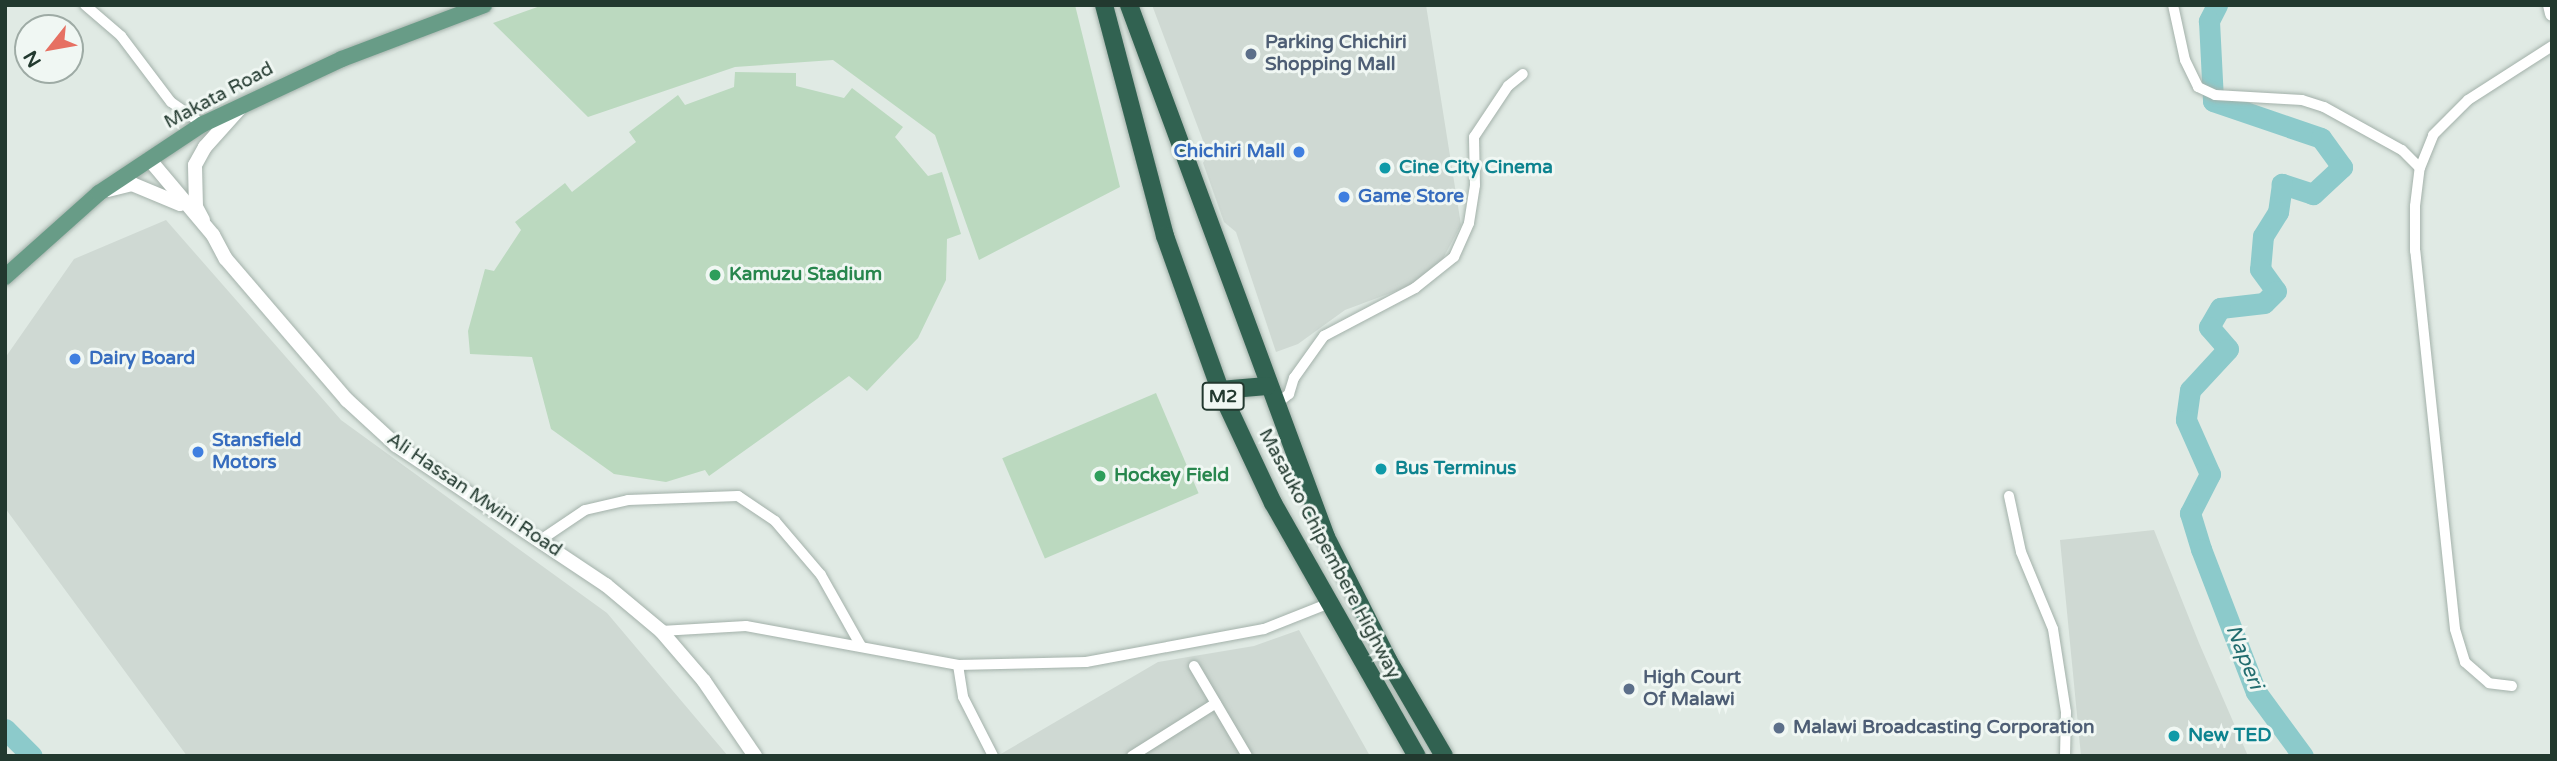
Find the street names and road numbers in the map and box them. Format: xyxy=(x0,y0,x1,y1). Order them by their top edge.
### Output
street label: Makata Road xyxy=(161,58,277,134)
road number: M2 xyxy=(1200,382,1246,410)
street label: Masauko Chipembere Highway xyxy=(1253,425,1405,683)
street label: Ali Hassan Mwini Road xyxy=(382,428,566,562)

